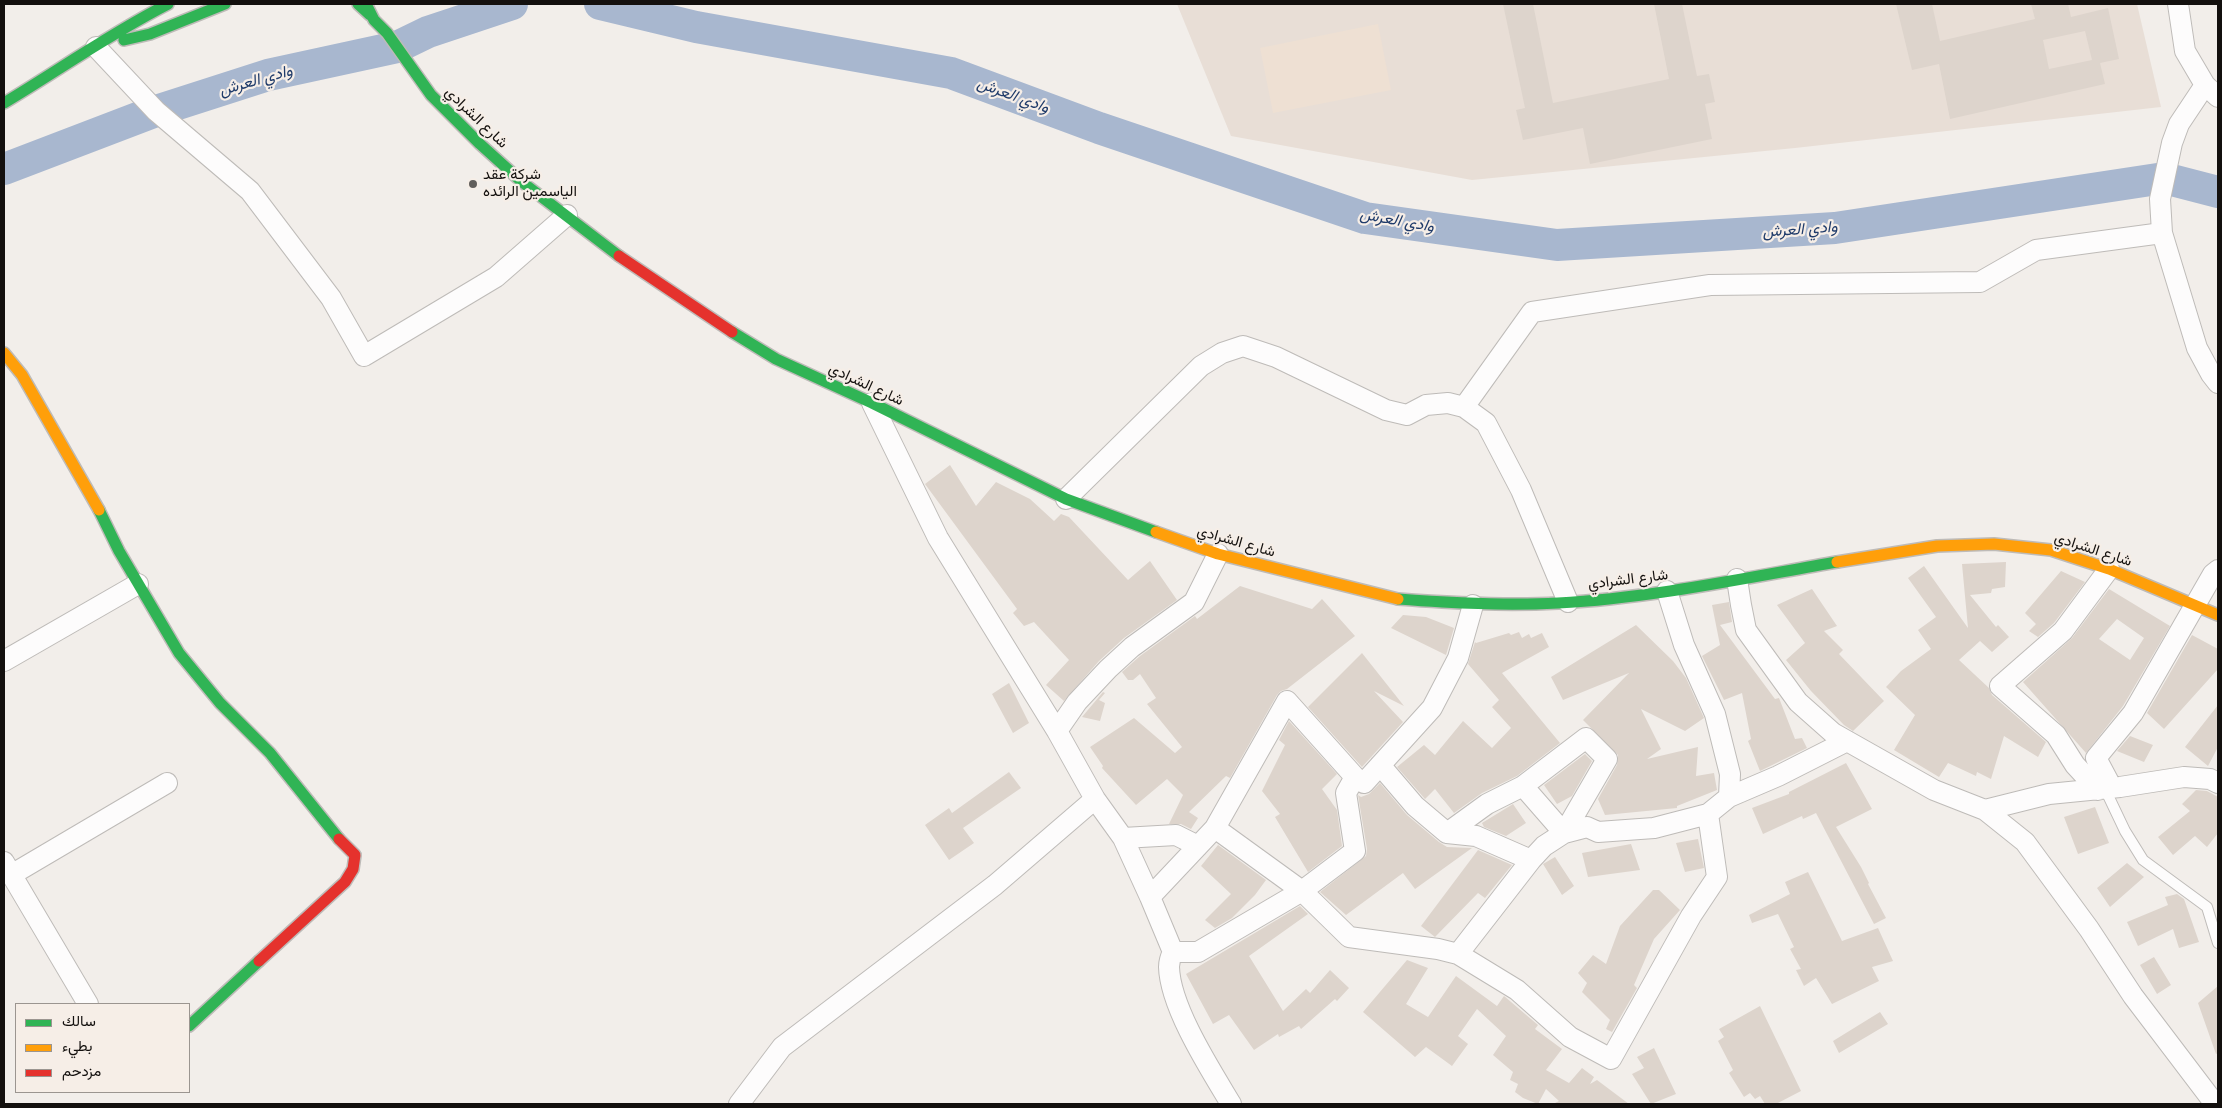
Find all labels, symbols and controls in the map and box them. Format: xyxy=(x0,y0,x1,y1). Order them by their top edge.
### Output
water label: وادي العرش xyxy=(217,61,295,101)
water label: وادي العرش xyxy=(974,74,1052,118)
street label: شارع الشرادي xyxy=(441,84,511,152)
place label: شرکة عقد الیاسمین الرائدہ xyxy=(483,166,577,201)
marker: شرکة عقد الیاسمین الرائدہ xyxy=(467,178,479,190)
water label: وادي العرش xyxy=(1358,205,1436,237)
water label: وادي العرش xyxy=(1762,218,1838,242)
street label: شارع الشرادي xyxy=(826,360,906,410)
street label: شارع الشرادي xyxy=(1195,522,1277,562)
street label: شارع الشرادي xyxy=(2052,529,2134,571)
street label: شارع الشرادي xyxy=(1587,566,1669,594)
legend xyxy=(15,1003,190,1093)
text: سالك xyxy=(62,1012,96,1030)
text: بطيء xyxy=(62,1037,92,1055)
text: مزدحم xyxy=(62,1062,101,1080)

